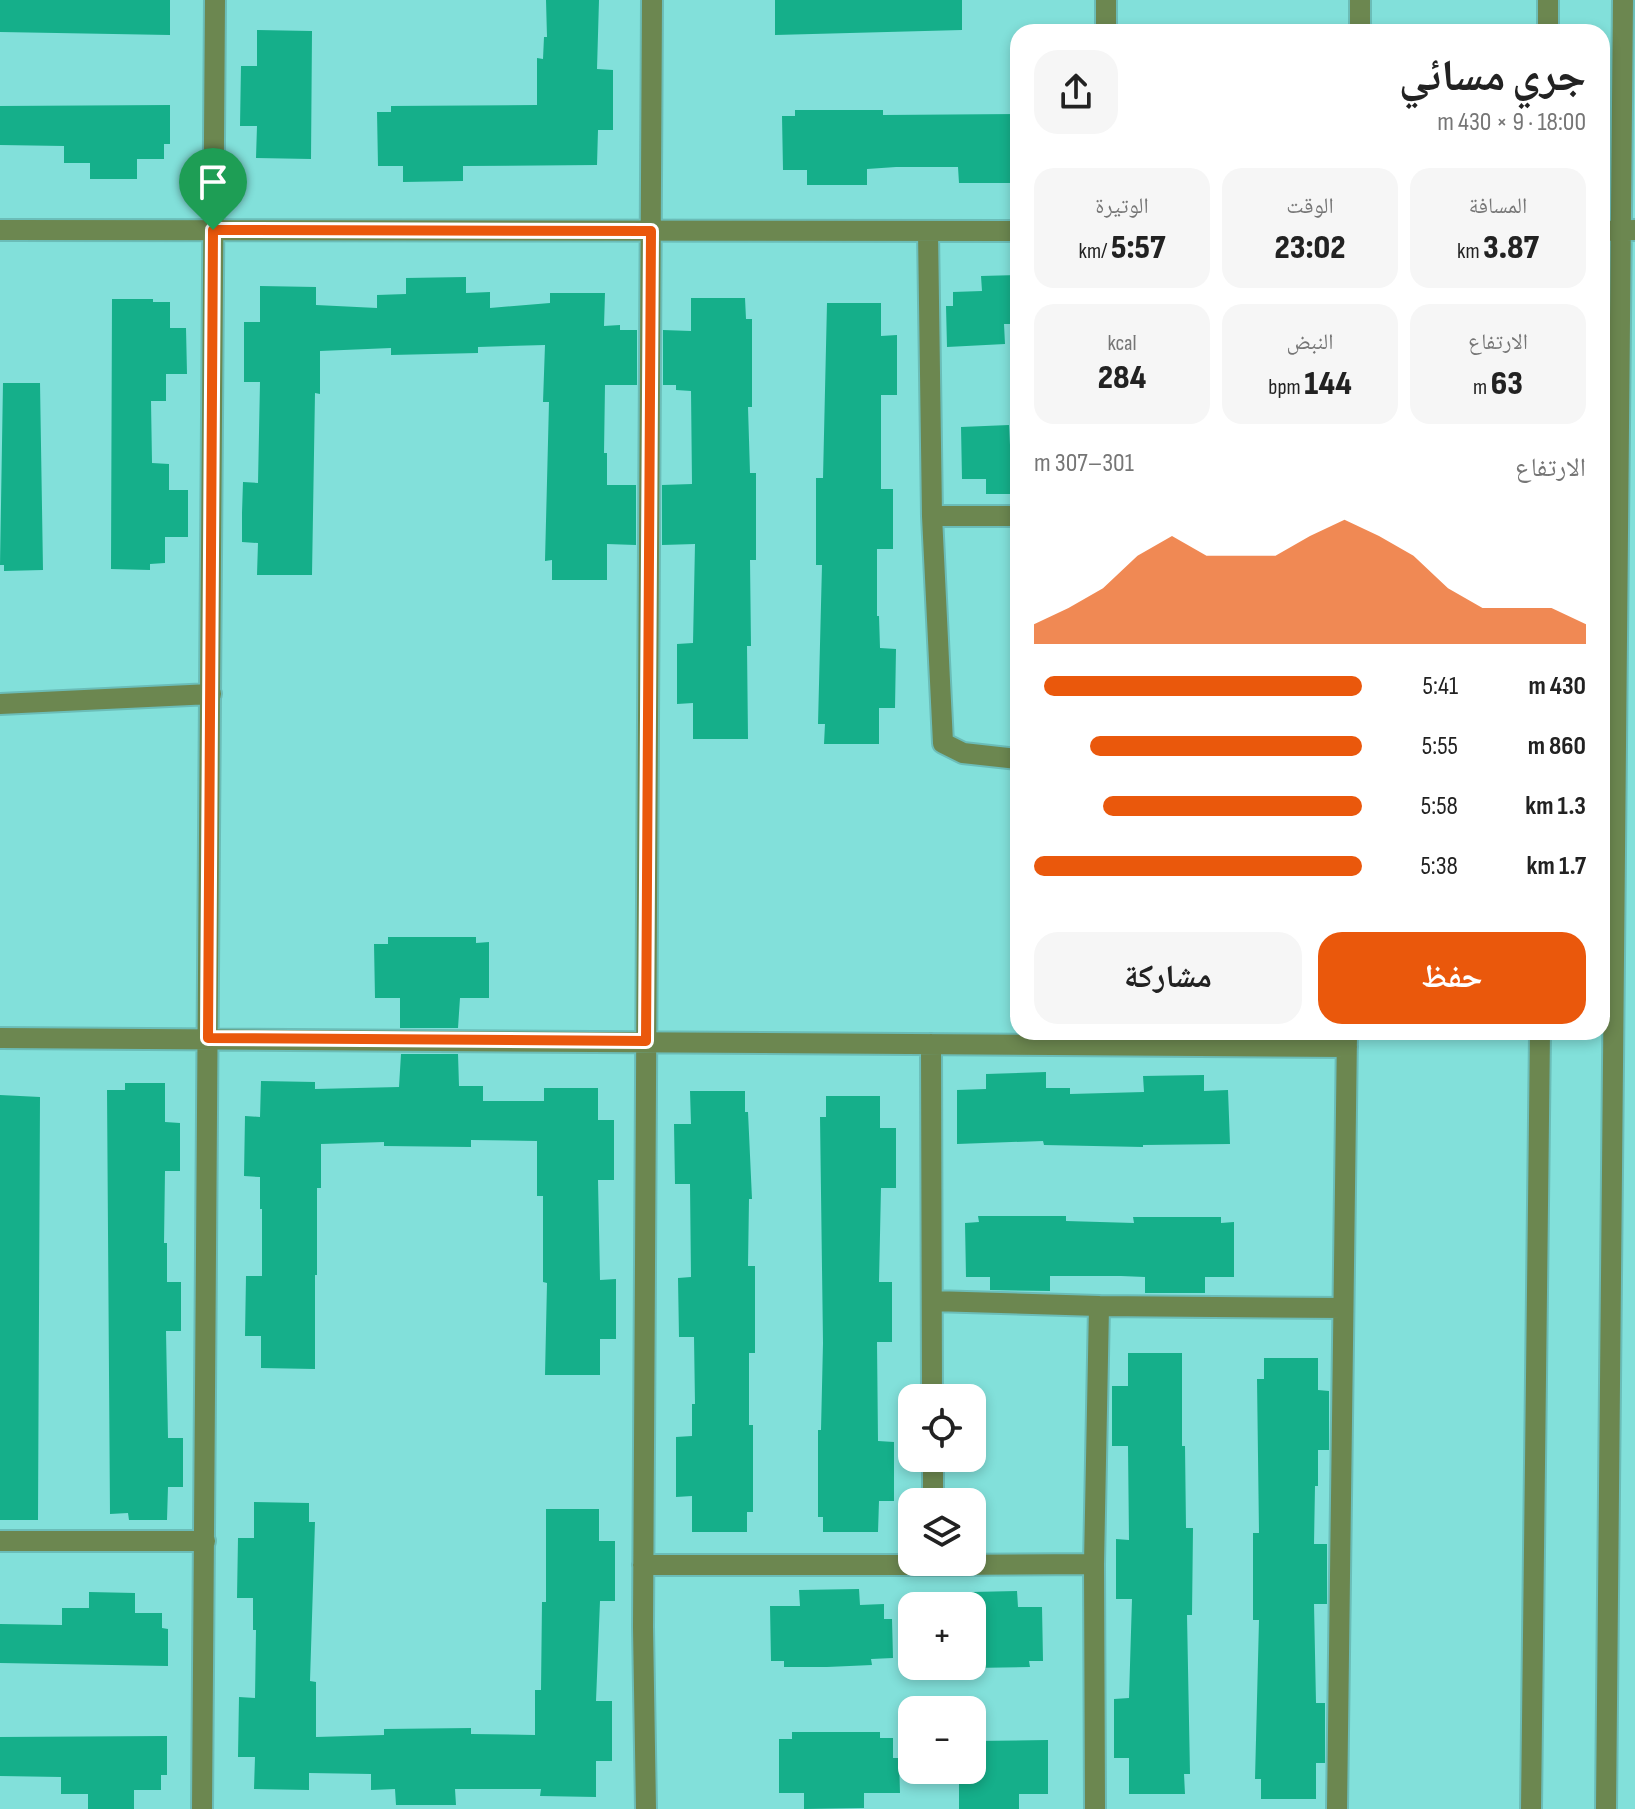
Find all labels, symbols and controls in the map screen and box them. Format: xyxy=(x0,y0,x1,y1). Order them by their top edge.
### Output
button: share xyxy=(1034,50,1118,134)
text: جري مسائي xyxy=(1399,50,1586,103)
text: 18:00 · 9 × 430 m xyxy=(1437,107,1586,138)
pin xyxy=(179,148,247,230)
icon: arrive xyxy=(191,160,235,204)
text: الوتيرة xyxy=(1095,193,1149,220)
text: الوقت xyxy=(1286,193,1334,220)
text: المسافة xyxy=(1469,193,1527,220)
text: 5:57 xyxy=(1111,227,1165,268)
text: 23:02 xyxy=(1274,227,1346,268)
text: 3.87 xyxy=(1483,227,1539,268)
text: /km xyxy=(1079,238,1111,265)
text: km xyxy=(1457,238,1483,265)
text: النبض xyxy=(1287,329,1333,356)
text: الارتفاع xyxy=(1468,329,1528,356)
text: kcal xyxy=(1107,330,1137,357)
text: 284 xyxy=(1098,357,1146,398)
text: 144 xyxy=(1304,363,1352,404)
text: 63 xyxy=(1491,363,1523,404)
text: bpm xyxy=(1268,374,1304,401)
text: m xyxy=(1473,374,1491,401)
text: 301–307 m xyxy=(1034,448,1134,479)
text: الارتفاع xyxy=(1515,453,1586,484)
text: 5:41 xyxy=(1423,671,1458,702)
text: 430 m xyxy=(1529,671,1586,702)
text: 5:55 xyxy=(1422,731,1458,762)
text: 860 m xyxy=(1528,731,1586,762)
text: 5:58 xyxy=(1421,791,1458,822)
text: 1.3 km xyxy=(1525,791,1586,822)
text: 5:38 xyxy=(1420,851,1458,882)
text: 1.7 km xyxy=(1527,851,1586,882)
button: مشاركة xyxy=(1034,932,1302,1024)
button: حفظ xyxy=(1318,932,1586,1024)
map controls xyxy=(898,1384,986,1784)
button: locate xyxy=(898,1384,986,1472)
button: layers xyxy=(898,1488,986,1576)
button: + xyxy=(898,1592,986,1680)
button: − xyxy=(898,1696,986,1784)

